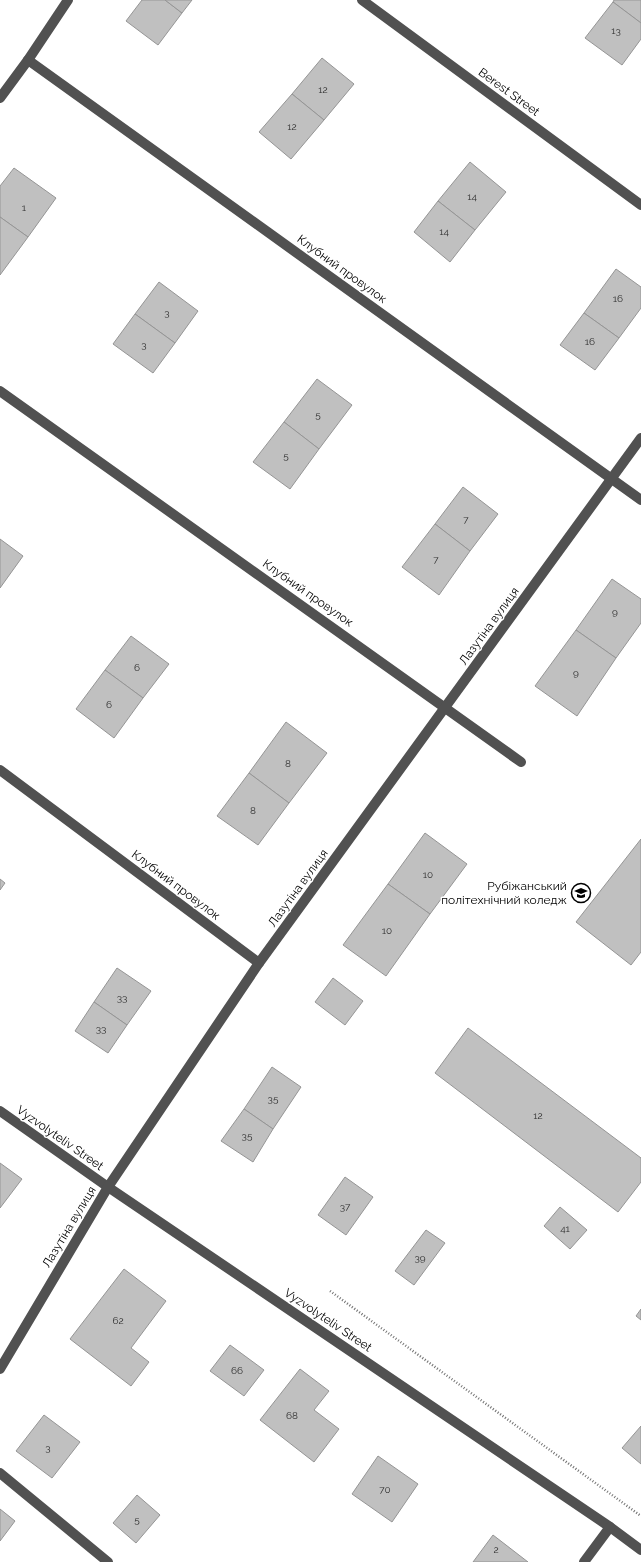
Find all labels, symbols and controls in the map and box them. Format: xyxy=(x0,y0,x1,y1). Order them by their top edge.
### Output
house number: 13 xyxy=(611,25,621,36)
street label: Berest Street xyxy=(476,65,542,119)
house number: 12 xyxy=(318,84,328,95)
house number: 12 xyxy=(287,121,297,132)
house number: 14 xyxy=(467,191,477,202)
house number: 1 xyxy=(22,202,27,213)
house number: 14 xyxy=(439,226,449,237)
street label: Клубний провулок xyxy=(295,232,389,306)
house number: 16 xyxy=(613,293,623,304)
house number: 3 xyxy=(164,307,170,318)
house number: 16 xyxy=(585,336,595,347)
house number: 3 xyxy=(141,339,147,350)
house number: 5 xyxy=(315,409,321,420)
house number: 5 xyxy=(283,450,289,461)
house number: 7 xyxy=(463,514,469,525)
house number: 7 xyxy=(433,554,439,565)
street label: Клубний провулок xyxy=(260,557,356,629)
street label: Лазутіна вулиця xyxy=(456,585,522,667)
house number: 9 xyxy=(612,606,618,617)
house number: 6 xyxy=(134,662,140,673)
house number: 9 xyxy=(573,667,579,678)
house number: 6 xyxy=(106,699,112,710)
house number: 8 xyxy=(285,758,291,769)
house number: 8 xyxy=(250,805,256,816)
street label: Клубний провулок xyxy=(129,847,223,923)
street label: Лазутіна вулиця xyxy=(265,847,331,929)
house number: 10 xyxy=(423,869,433,880)
place label: Рубіжанський політехнічний коледж xyxy=(441,879,568,907)
school or university icon: Рубіжанський політехнічний коледж xyxy=(570,882,592,904)
house number: 10 xyxy=(382,925,392,936)
house number: 33 xyxy=(117,992,127,1003)
house number: 33 xyxy=(96,1023,106,1034)
house number: 35 xyxy=(268,1093,279,1104)
street label: Vyzvolyteliv Street xyxy=(14,1103,106,1173)
house number: 12 xyxy=(533,1110,543,1121)
house number: 35 xyxy=(242,1130,253,1141)
street label: Лазутіна вулиця xyxy=(39,1184,99,1270)
house number: 37 xyxy=(340,1201,351,1212)
house number: 41 xyxy=(560,1223,571,1234)
house number: 39 xyxy=(414,1252,426,1263)
street label: Vyzvolyteliv Street xyxy=(282,1286,374,1354)
house number: 62 xyxy=(112,1315,124,1326)
house number: 66 xyxy=(231,1365,243,1376)
house number: 68 xyxy=(286,1410,298,1421)
house number: 3 xyxy=(45,1442,51,1453)
house number: 70 xyxy=(379,1484,391,1495)
house number: 5 xyxy=(134,1514,140,1525)
house number: 2 xyxy=(493,1544,499,1555)

